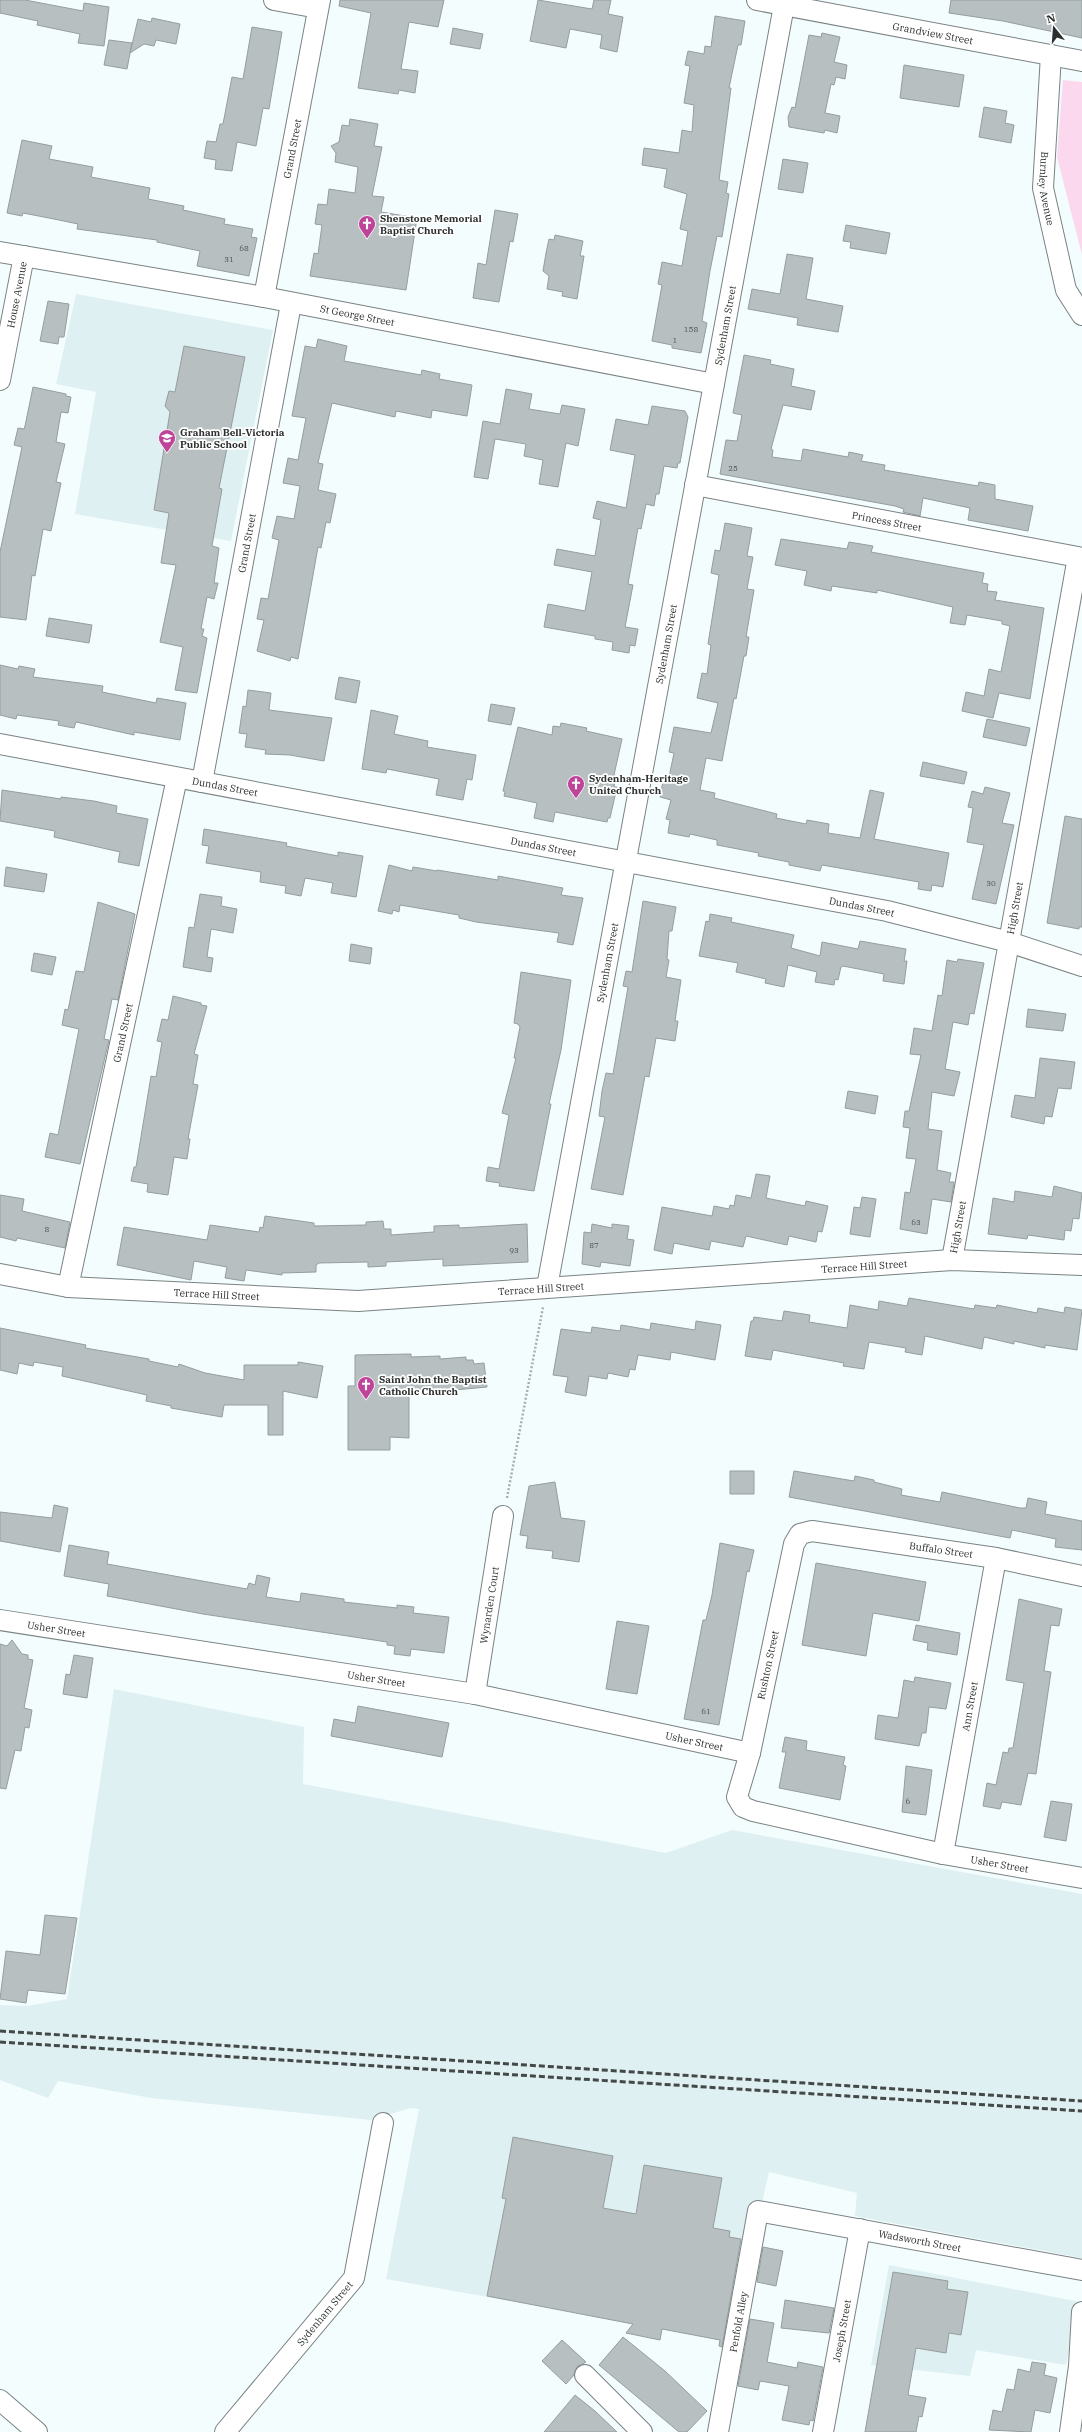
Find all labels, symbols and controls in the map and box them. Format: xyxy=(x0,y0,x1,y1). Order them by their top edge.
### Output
north arrow xyxy=(1034,8,1074,48)
text: N xyxy=(1045,10,1058,26)
street label: Grandview Street xyxy=(892,19,975,47)
street label: Grand Street xyxy=(280,117,304,179)
street label: Burnley Avenue xyxy=(1036,151,1058,227)
place label: Shenstone Memorial Baptist Church xyxy=(380,212,482,237)
church icon: Shenstone Memorial Baptist Church xyxy=(357,214,377,239)
house number: 68 xyxy=(239,243,249,253)
house number: 31 xyxy=(224,254,234,264)
street label: House Avenue xyxy=(4,260,29,329)
street label: Sydenham Street xyxy=(711,284,739,366)
street label: St George Street xyxy=(319,302,396,329)
house number: 158 xyxy=(684,324,698,334)
house number: 1 xyxy=(673,335,678,345)
place label: Graham Bell-Victoria Public School xyxy=(180,426,285,451)
school or university icon: Graham Bell-Victoria Public School xyxy=(157,428,177,453)
house number: 25 xyxy=(728,463,738,473)
street label: Princess Street xyxy=(851,508,923,534)
street label: Grand Street xyxy=(235,512,258,574)
street label: Sydenham Street xyxy=(652,603,680,685)
place label: Sydenham-Heritage United Church xyxy=(589,772,688,797)
street label: Dundas Street xyxy=(191,774,259,799)
church icon: Sydenham-Heritage United Church xyxy=(566,774,586,799)
street label: Dundas Street xyxy=(510,834,578,859)
house number: 30 xyxy=(986,878,996,888)
street label: High Street xyxy=(1004,880,1026,935)
street label: Dundas Street xyxy=(828,894,897,919)
street label: Sydenham Street xyxy=(593,921,621,1003)
street label: Grand Street xyxy=(110,1002,135,1063)
street label: High Street xyxy=(947,1199,969,1254)
house number: 63 xyxy=(911,1217,921,1227)
house number: 8 xyxy=(45,1224,50,1234)
house number: 87 xyxy=(589,1240,599,1250)
house number: 93 xyxy=(509,1245,519,1255)
street label: Terrace Hill Street xyxy=(821,1257,908,1276)
street label: Terrace Hill Street xyxy=(498,1279,585,1298)
street label: Terrace Hill Street xyxy=(173,1286,260,1303)
place label: Saint John the Baptist Catholic Church xyxy=(379,1373,487,1398)
church icon: Saint John the Baptist Catholic Church xyxy=(356,1375,376,1400)
street label: Buffalo Street xyxy=(908,1539,974,1561)
street label: Wynarden Court xyxy=(477,1565,502,1645)
street label: Usher Street xyxy=(26,1618,87,1640)
street label: Rushton Street xyxy=(754,1629,782,1701)
street label: Usher Street xyxy=(346,1668,407,1690)
street label: Ann Street xyxy=(959,1680,980,1732)
house number: 61 xyxy=(701,1706,711,1716)
street label: Usher Street xyxy=(664,1729,725,1754)
house number: 6 xyxy=(906,1796,911,1806)
street label: Usher Street xyxy=(970,1852,1030,1875)
street label: Wadsworth Street xyxy=(877,2227,963,2254)
street label: Sydenham Street xyxy=(294,2278,356,2348)
street label: Penfold Alley xyxy=(726,2290,750,2353)
street label: Joseph Street xyxy=(829,2298,854,2363)

